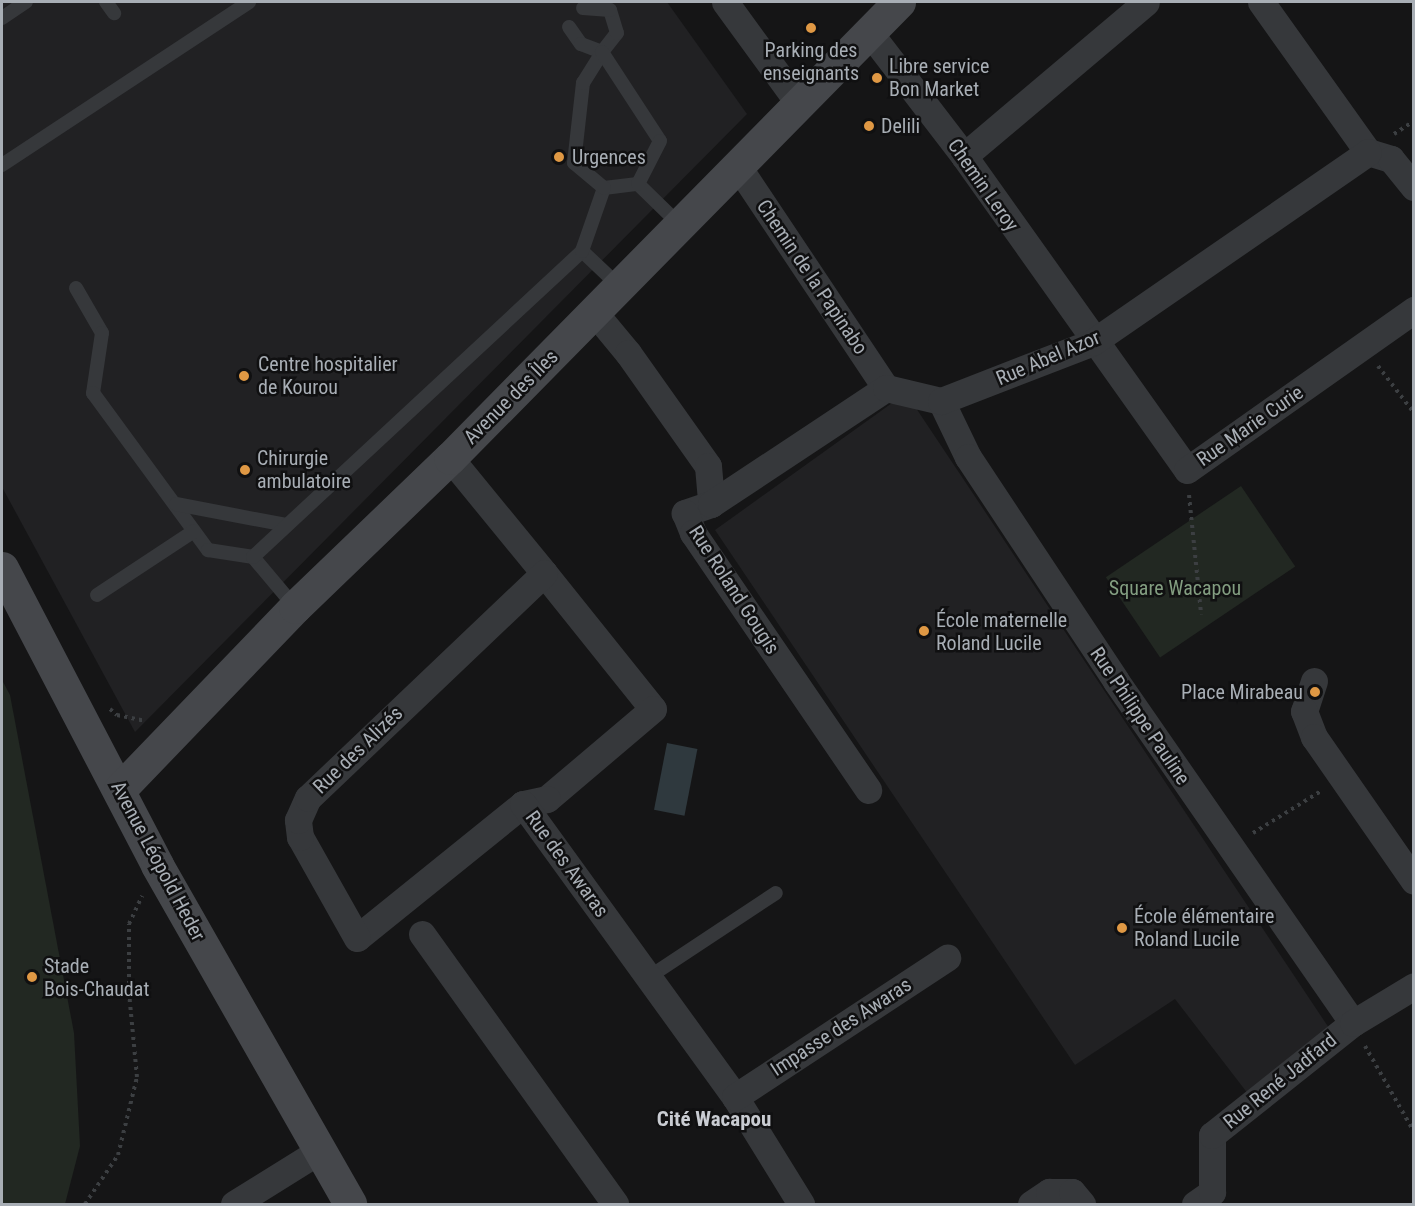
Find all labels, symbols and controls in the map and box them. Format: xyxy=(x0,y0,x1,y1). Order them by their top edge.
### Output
marker: Parking des enseignants xyxy=(804,21,818,35)
place label: Parking des enseignants xyxy=(763,38,859,85)
place label: Libre service Bon Market xyxy=(889,54,989,101)
marker: Libre service Bon Market xyxy=(870,71,884,85)
place label: Delili xyxy=(881,114,920,138)
marker: Delili xyxy=(862,119,876,133)
street label: Chemin Leroy xyxy=(942,134,1024,236)
place label: Urgences xyxy=(572,145,646,169)
marker: Urgences xyxy=(550,148,568,166)
street label: Chemin de la Papinabo xyxy=(751,195,873,359)
street label: Rue Abel Azor xyxy=(992,325,1104,391)
street label: Avenue des Îles xyxy=(459,345,563,449)
place label: Centre hospitalier de Kourou xyxy=(258,352,398,399)
marker: Centre hospitalier de Kourou xyxy=(235,367,253,385)
street label: Rue Marie Curie xyxy=(1192,380,1308,472)
place label: Chirurgie ambulatoire xyxy=(257,446,351,493)
marker: Chirurgie ambulatoire xyxy=(238,463,252,477)
street label: Rue Roland Gougis xyxy=(684,521,784,659)
park label: Square Wacapou xyxy=(1109,576,1241,600)
place label: École maternelle Roland Lucile xyxy=(936,608,1067,655)
marker: École maternelle Roland Lucile xyxy=(917,624,931,638)
street label: Rue Philippe Pauline xyxy=(1085,643,1195,789)
place label: Place Mirabeau xyxy=(1181,680,1303,704)
marker: Place Mirabeau xyxy=(1308,685,1322,699)
street label: Rue des Alizés xyxy=(308,701,408,799)
street label: Avenue Léopold Heder xyxy=(106,777,210,945)
street label: Rue des Awaras xyxy=(520,806,614,922)
place label: École élémentaire Roland Lucile xyxy=(1134,904,1274,951)
marker: École élémentaire Roland Lucile xyxy=(1115,921,1129,935)
place label: Stade Bois-Chaudat xyxy=(44,954,149,1001)
marker: Stade Bois-Chaudat xyxy=(25,970,39,984)
street label: Impasse des Awaras xyxy=(766,973,916,1081)
street label: Rue René Jadfard xyxy=(1219,1028,1341,1134)
district label: Cité Wacapou xyxy=(657,1106,771,1132)

